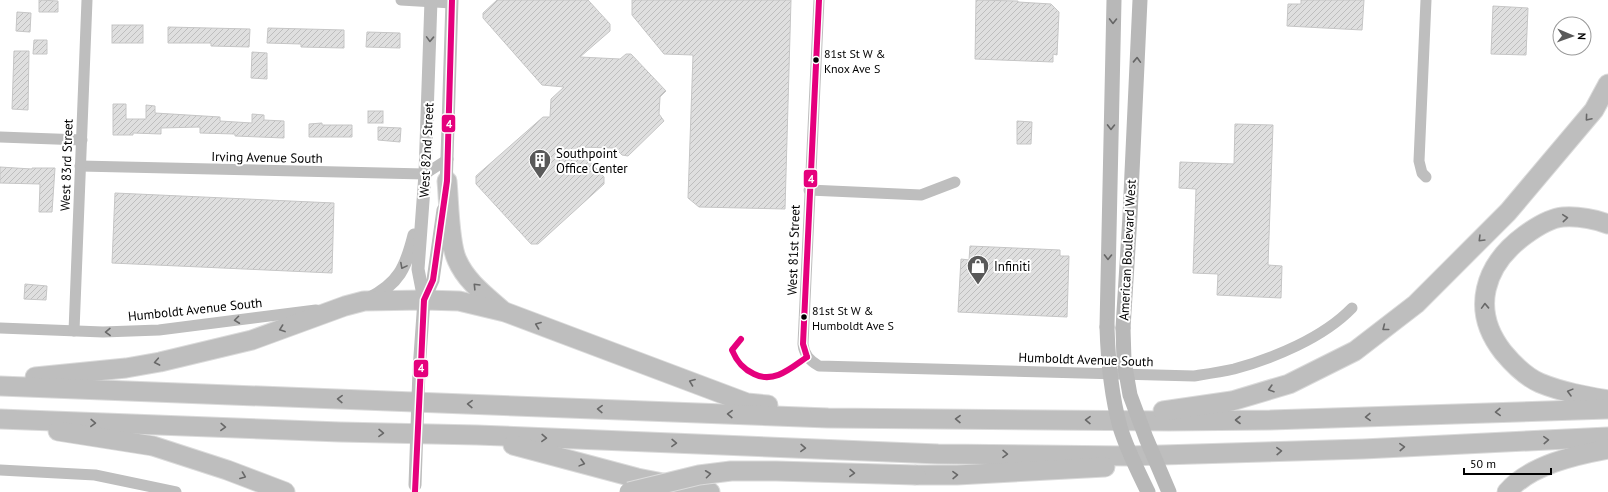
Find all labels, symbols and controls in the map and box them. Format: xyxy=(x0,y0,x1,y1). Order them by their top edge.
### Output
north arrow xyxy=(1552,16,1592,56)
one-way arrow xyxy=(1109,18,1117,24)
text: N xyxy=(1575,32,1589,40)
one-way arrow xyxy=(426,36,434,42)
place label: 81st St W & Knox Ave S xyxy=(824,46,885,76)
marker: 81st St W & Knox Ave S xyxy=(811,55,821,65)
one-way arrow xyxy=(1133,57,1141,63)
street label: West 82nd Street xyxy=(416,101,438,198)
one-way arrow xyxy=(1585,113,1592,120)
line badge: 4 xyxy=(441,114,456,133)
text: 4 xyxy=(446,117,453,131)
street label: West 83rd Street xyxy=(56,118,77,212)
one-way arrow xyxy=(1107,124,1115,130)
place label: Southpoint Office Center xyxy=(556,145,628,177)
building icon: Southpoint Office Center xyxy=(527,147,553,180)
street label: Irving Avenue South xyxy=(211,148,323,167)
line badge: 4 xyxy=(803,169,818,188)
text: 4 xyxy=(808,172,815,186)
street label: American Boulevard West xyxy=(1115,178,1140,321)
street label: West 81st Street xyxy=(783,204,804,296)
one-way arrow xyxy=(1562,214,1568,223)
one-way arrow xyxy=(1478,234,1486,242)
shop icon: Infiniti xyxy=(965,253,991,286)
one-way arrow xyxy=(1104,254,1112,260)
place label: Infiniti xyxy=(994,258,1030,275)
one-way arrow xyxy=(401,262,408,270)
one-way arrow xyxy=(473,283,481,291)
street label: Humboldt Avenue South xyxy=(127,294,263,325)
place label: 81st St W & Humboldt Ave S xyxy=(812,303,894,333)
one-way arrow xyxy=(1481,303,1489,309)
marker: 81st St W & Humboldt Ave S xyxy=(799,312,809,322)
one-way arrow xyxy=(234,315,240,324)
one-way arrow xyxy=(535,321,542,329)
one-way arrow xyxy=(1382,323,1389,330)
one-way arrow xyxy=(279,325,286,333)
one-way arrow xyxy=(105,327,111,336)
street label: Humboldt Avenue South xyxy=(1018,349,1154,370)
one-way arrow xyxy=(154,358,160,366)
line badge: 4 xyxy=(413,359,429,378)
text: 4 xyxy=(418,361,425,375)
one-way arrow xyxy=(688,379,695,387)
one-way arrow xyxy=(1268,384,1275,393)
one-way arrow xyxy=(1567,388,1574,397)
one-way arrow xyxy=(337,395,343,403)
one-way arrow xyxy=(467,400,473,408)
one-way arrow xyxy=(597,405,603,413)
one-way arrow xyxy=(1495,408,1501,417)
one-way arrow xyxy=(727,410,733,418)
one-way arrow xyxy=(1365,413,1371,421)
one-way arrow xyxy=(955,415,961,423)
one-way arrow xyxy=(1085,416,1091,424)
one-way arrow xyxy=(1235,416,1241,424)
one-way arrow xyxy=(90,418,96,427)
one-way arrow xyxy=(220,423,226,432)
one-way arrow xyxy=(378,429,384,437)
one-way arrow xyxy=(541,434,547,442)
one-way arrow xyxy=(1543,436,1549,445)
one-way arrow xyxy=(671,439,677,447)
one-way arrow xyxy=(1399,443,1405,451)
one-way arrow xyxy=(800,444,806,452)
one-way arrow xyxy=(1276,447,1282,456)
one-way arrow xyxy=(1002,450,1008,458)
scale bar xyxy=(1464,450,1551,476)
text: 50 m xyxy=(1470,456,1496,471)
one-way arrow xyxy=(578,458,585,467)
one-way arrow xyxy=(849,469,855,477)
one-way arrow xyxy=(705,470,711,479)
one-way arrow xyxy=(240,471,247,479)
one-way arrow xyxy=(952,471,958,479)

